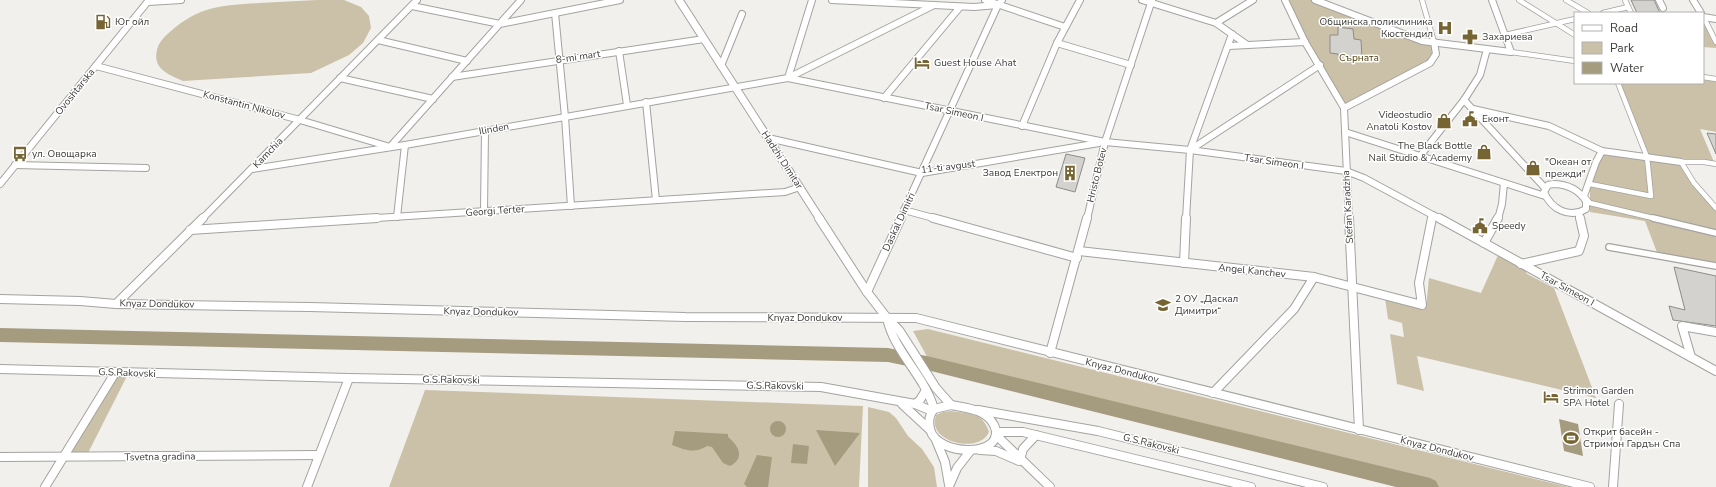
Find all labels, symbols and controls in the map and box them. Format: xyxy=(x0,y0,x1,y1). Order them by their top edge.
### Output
legend xyxy=(1574,12,1704,84)
fuel station icon: Юг ойл xyxy=(94,13,112,31)
place label: Юг ойл xyxy=(115,15,149,29)
place label: Общинска поликлиника Кюстендил xyxy=(1320,15,1433,41)
hospital icon: Общинска поликлиника Кюстендил xyxy=(1436,19,1454,37)
text: Road xyxy=(1610,20,1638,36)
pharmacy icon: Захариева xyxy=(1461,28,1479,46)
place label: Захариева xyxy=(1482,30,1533,44)
text: Park xyxy=(1610,40,1635,56)
street label: 8-mi mart xyxy=(555,47,602,67)
park label: Сърната xyxy=(1339,51,1379,65)
hotel icon: Guest House Ahat xyxy=(913,54,931,72)
place label: Guest House Ahat xyxy=(934,56,1017,70)
text: Water xyxy=(1610,60,1644,76)
street label: Ovoshtarska xyxy=(52,66,98,118)
street label: Konstantin Nikolov xyxy=(201,87,287,123)
street label: Tsar Simeon I xyxy=(923,99,985,125)
place label: Videostudio Anatoli Kostov xyxy=(1366,108,1433,134)
public building icon: Еконт xyxy=(1461,110,1479,128)
shop icon: Videostudio Anatoli Kostov xyxy=(1435,112,1453,130)
place label: Еконт xyxy=(1482,112,1510,126)
street label: Ilinden xyxy=(478,119,510,139)
street label: Hadzhi Dimitar xyxy=(758,128,806,192)
street label: Kamchia xyxy=(250,134,286,172)
place label: The Black Bottle Nail Studio & Academy xyxy=(1368,139,1473,165)
shop icon: The Black Bottle Nail Studio & Academy xyxy=(1475,143,1493,161)
bus stop icon: ул. Овощарка xyxy=(11,145,29,163)
street label: Hristo Botev xyxy=(1083,145,1111,204)
place label: ул. Овощарка xyxy=(32,147,97,161)
street label: Tsar Simeon I xyxy=(1243,151,1305,173)
place label: "Океан от прежди" xyxy=(1545,155,1592,181)
street label: 11-ti avgust xyxy=(920,157,976,177)
shop icon: "Океан от прежди" xyxy=(1524,159,1542,177)
building icon: Завод Електрон xyxy=(1061,164,1079,182)
place label: Завод Електрон xyxy=(982,166,1058,180)
street label: Stefan Karadzha xyxy=(1339,170,1357,244)
street label: Daskal Dimitri xyxy=(879,190,919,254)
street label: Georgi Terter xyxy=(465,202,525,220)
public building icon: Speedy xyxy=(1471,217,1489,235)
place label: Speedy xyxy=(1492,219,1526,233)
street label: Angel Kanchev xyxy=(1218,261,1287,282)
street label: Tsar Simeon I xyxy=(1537,268,1597,310)
place label: 2 ОУ „Даскал Димитри“ xyxy=(1175,292,1238,318)
street label: Knyaz Dondukov xyxy=(119,296,195,312)
school or university icon: 2 ОУ „Даскал Димитри“ xyxy=(1154,296,1172,314)
street label: Knyaz Dondukov xyxy=(443,304,519,320)
street label: Knyaz Dondukov xyxy=(767,311,843,325)
street label: Knyaz Dondukov xyxy=(1084,355,1161,387)
street label: G.S.Rakovski xyxy=(98,365,156,381)
street label: G.S.Rakovski xyxy=(422,372,480,388)
street label: G.S.Rakovski xyxy=(746,378,804,394)
place label: Strimon Garden SPA Hotel xyxy=(1563,384,1634,410)
hotel icon: Strimon Garden SPA Hotel xyxy=(1542,388,1560,406)
place label: Открит басейн - Стримон Гардън Спа xyxy=(1583,425,1680,451)
sports icon: Открит басейн - Стримон Гардън Спа xyxy=(1562,429,1580,447)
street label: G.S.Rakovski xyxy=(1121,430,1181,458)
street label: Knyaz Dondukov xyxy=(1399,433,1476,465)
street label: Tsvetna gradina xyxy=(124,449,196,465)

